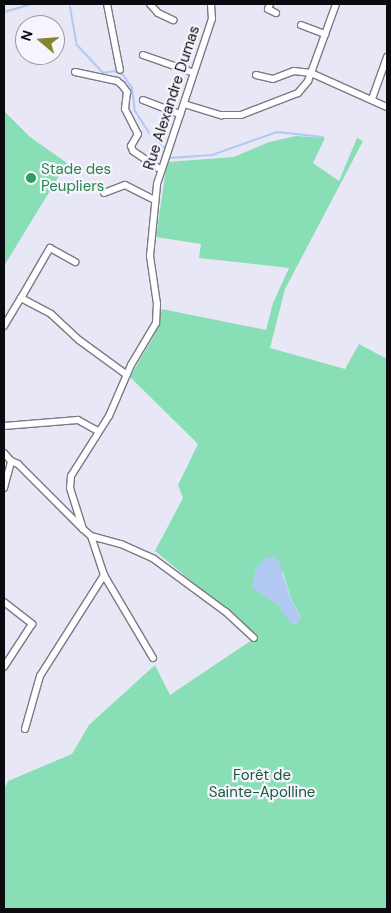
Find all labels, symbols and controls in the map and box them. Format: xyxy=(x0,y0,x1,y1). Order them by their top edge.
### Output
north arrow xyxy=(15,15,65,65)
street label: Rue Alexandre Dumas xyxy=(140,24,204,172)
text: N xyxy=(17,28,37,43)
place label: Stade des Peupliers xyxy=(41,160,111,195)
marker: Stade des Peupliers xyxy=(25,172,37,184)
park label: Forêt de Sainte-Apolline xyxy=(209,766,315,801)

